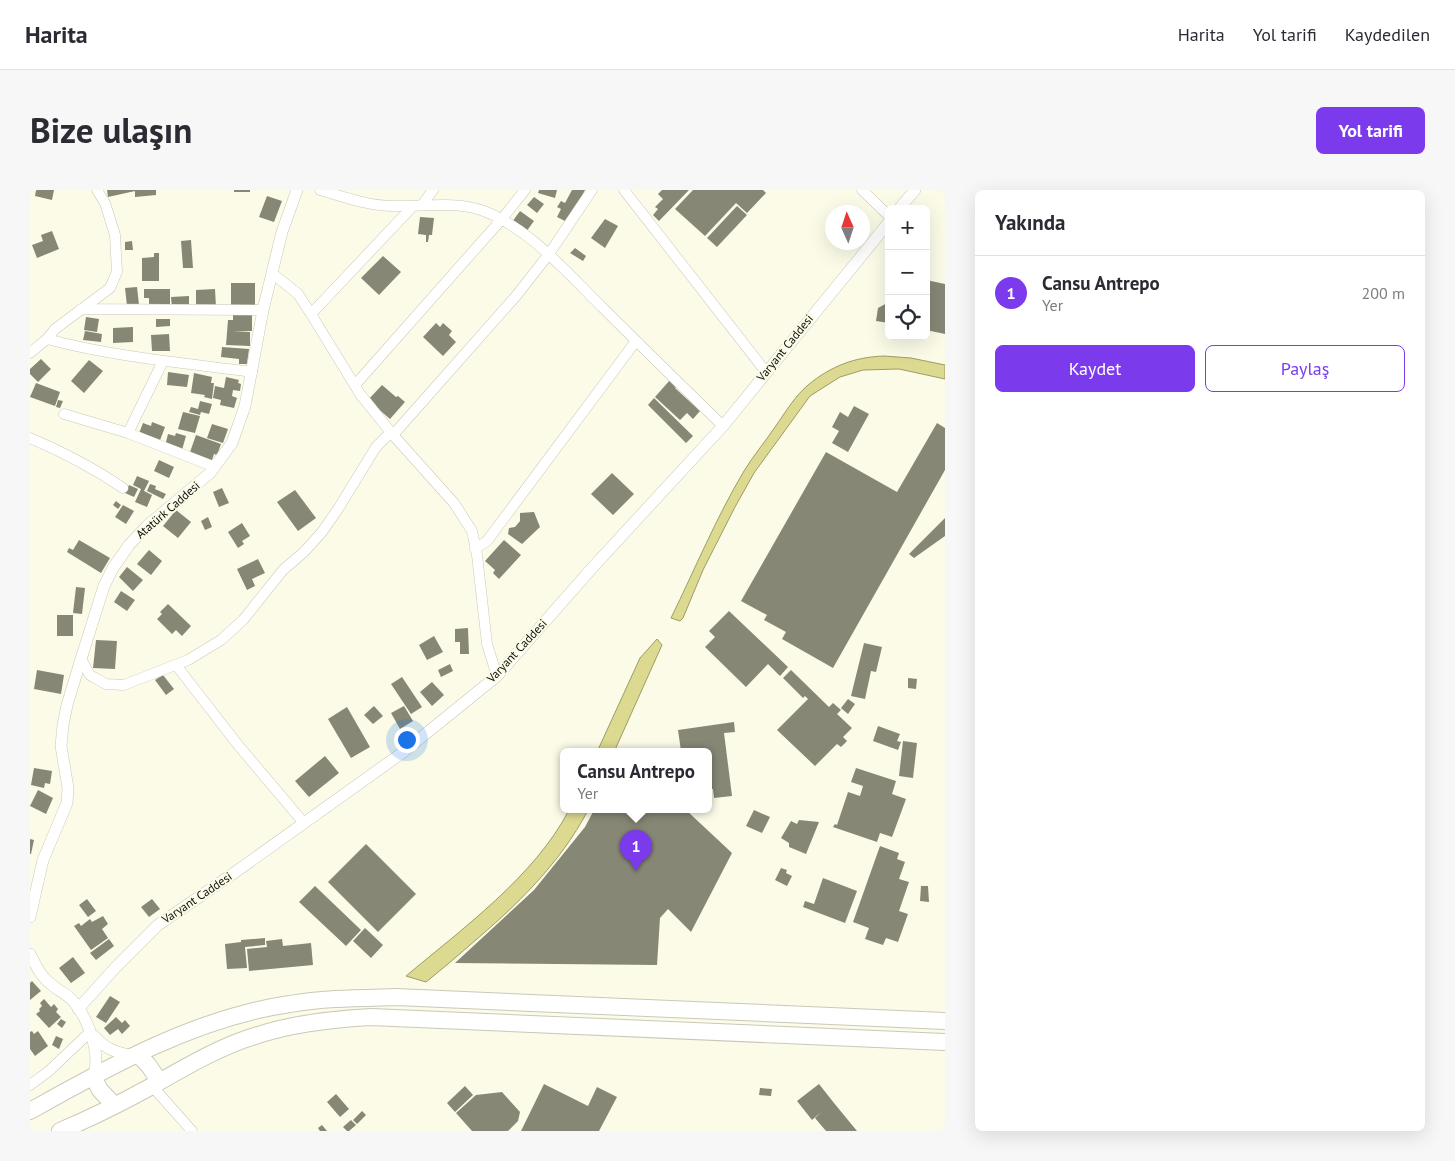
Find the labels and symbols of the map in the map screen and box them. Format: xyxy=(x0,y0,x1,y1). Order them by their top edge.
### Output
north arrow xyxy=(825,205,870,250)
street label: Varyant Caddesi xyxy=(753,311,816,385)
street label: Atatürk Caddesi xyxy=(133,478,203,542)
street label: Varyant Caddesi xyxy=(483,616,550,686)
your location xyxy=(394,727,420,753)
pin: 1 xyxy=(620,830,652,871)
street label: Varyant Caddesi xyxy=(158,869,235,927)

